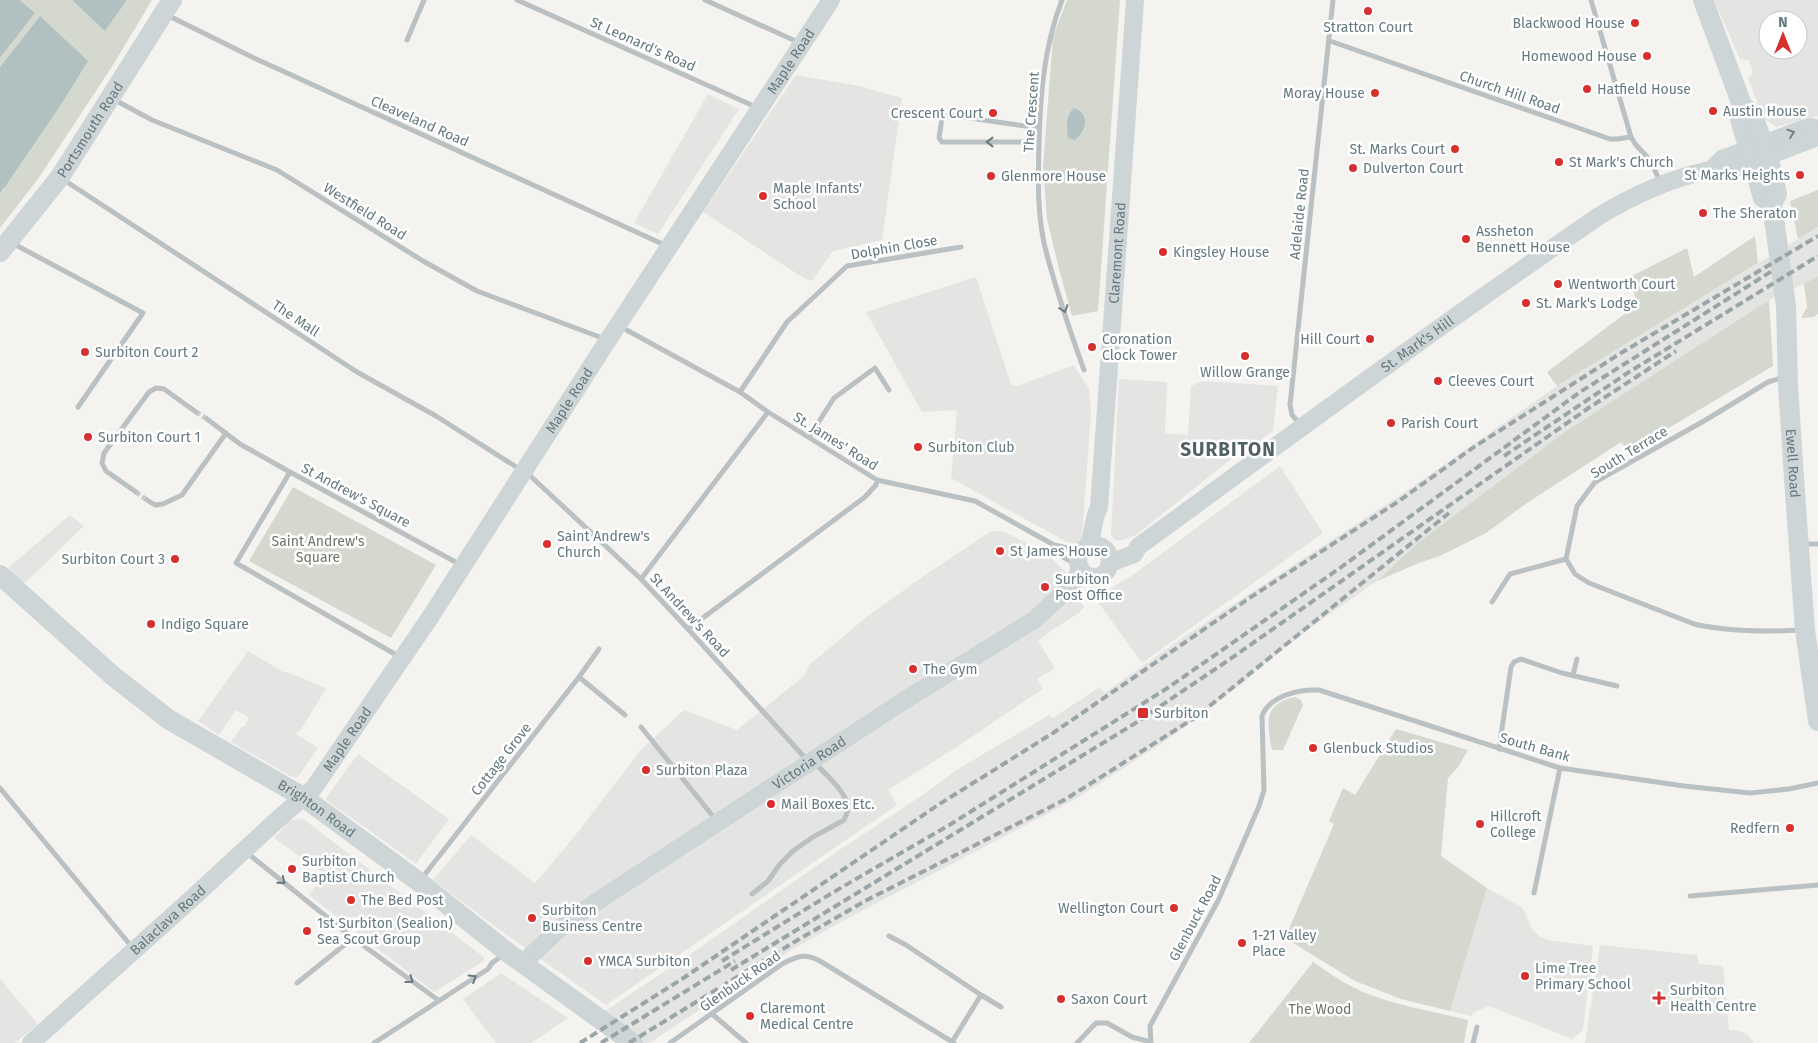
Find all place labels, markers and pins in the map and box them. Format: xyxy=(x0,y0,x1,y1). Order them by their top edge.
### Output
marker: Stratton Court xyxy=(1362,5,1374,17)
place label: Blackwood House xyxy=(1512,15,1625,32)
marker: Blackwood House xyxy=(1629,17,1641,29)
place label: Stratton Court xyxy=(1323,19,1414,36)
place label: Homewood House xyxy=(1521,48,1637,65)
marker: Homewood House xyxy=(1641,50,1653,62)
place label: Hatfield House xyxy=(1597,81,1691,98)
marker: Hatfield House xyxy=(1581,83,1593,95)
place label: Moray House xyxy=(1283,85,1365,102)
marker: Moray House xyxy=(1369,87,1381,99)
place label: Austin House xyxy=(1723,103,1807,120)
place label: Crescent Court xyxy=(891,105,984,122)
marker: Austin House xyxy=(1707,105,1719,117)
marker: Crescent Court xyxy=(987,107,999,119)
place label: St. Marks Court xyxy=(1350,141,1446,158)
marker: St. Marks Court xyxy=(1449,143,1461,155)
place label: St Mark's Church xyxy=(1569,154,1674,171)
marker: St Mark's Church xyxy=(1553,156,1565,168)
place label: Dulverton Court xyxy=(1363,160,1464,177)
marker: Dulverton Court xyxy=(1347,162,1359,174)
place label: St Marks Heights xyxy=(1684,167,1790,184)
place label: Glenmore House xyxy=(1001,168,1106,185)
marker: St Marks Heights xyxy=(1794,169,1806,181)
marker: Glenmore House xyxy=(985,170,997,182)
place label: Maple Infants' School xyxy=(773,180,862,213)
marker: Maple Infants' School xyxy=(757,190,769,202)
place label: The Sheraton xyxy=(1713,205,1797,222)
marker: The Sheraton xyxy=(1697,207,1709,219)
place label: Assheton Bennett House xyxy=(1476,223,1570,256)
marker: Assheton Bennett House xyxy=(1460,233,1472,245)
place label: Kingsley House xyxy=(1173,244,1269,261)
marker: Kingsley House xyxy=(1157,246,1169,258)
place label: Wentworth Court xyxy=(1568,276,1676,293)
marker: Wentworth Court xyxy=(1552,278,1564,290)
place label: St. Mark's Lodge xyxy=(1536,295,1638,312)
marker: St. Mark's Lodge xyxy=(1520,297,1532,309)
place label: Coronation Clock Tower xyxy=(1102,331,1178,364)
place label: Hill Court xyxy=(1300,331,1361,348)
marker: Hill Court xyxy=(1364,333,1376,345)
marker: Coronation Clock Tower xyxy=(1086,341,1098,353)
place label: Surbiton Court 2 xyxy=(95,344,198,361)
marker: Surbiton Court 2 xyxy=(79,346,91,358)
marker: Willow Grange xyxy=(1239,350,1251,362)
place label: Willow Grange xyxy=(1200,364,1290,381)
place label: Cleeves Court xyxy=(1448,373,1535,390)
marker: Cleeves Court xyxy=(1432,375,1444,387)
place label: Parish Court xyxy=(1401,415,1479,432)
marker: Parish Court xyxy=(1385,417,1397,429)
place label: Surbiton Court 1 xyxy=(98,429,201,446)
marker: Surbiton Court 1 xyxy=(82,431,94,443)
place label: Surbiton Club xyxy=(928,439,1015,456)
marker: Surbiton Club xyxy=(912,441,924,453)
place label: Saint Andrew's Church xyxy=(557,528,650,561)
marker: Saint Andrew's Church xyxy=(541,538,553,550)
place label: St James House xyxy=(1010,543,1108,560)
marker: St James House xyxy=(994,545,1006,557)
place label: Surbiton Court 3 xyxy=(62,551,165,568)
marker: Surbiton Court 3 xyxy=(169,553,181,565)
place label: Surbiton Post Office xyxy=(1055,571,1123,604)
marker: Surbiton Post Office xyxy=(1039,581,1051,593)
place label: Indigo Square xyxy=(161,616,249,633)
marker: Indigo Square xyxy=(145,618,157,630)
place label: The Gym xyxy=(923,661,978,678)
marker: The Gym xyxy=(907,663,919,675)
place label: Surbiton xyxy=(1154,705,1209,722)
marker: Surbiton xyxy=(1136,706,1150,720)
place label: Glenbuck Studios xyxy=(1323,740,1434,757)
marker: Glenbuck Studios xyxy=(1307,742,1319,754)
place label: Surbiton Plaza xyxy=(656,762,748,779)
marker: Surbiton Plaza xyxy=(640,764,652,776)
place label: Mail Boxes Etc. xyxy=(781,796,875,813)
marker: Mail Boxes Etc. xyxy=(765,798,777,810)
place label: Hillcroft College xyxy=(1490,808,1542,841)
marker: Hillcroft College xyxy=(1474,818,1486,830)
place label: Redfern xyxy=(1730,820,1780,837)
marker: Redfern xyxy=(1784,822,1796,834)
place label: Surbiton Baptist Church xyxy=(302,853,395,886)
marker: Surbiton Baptist Church xyxy=(286,863,298,875)
place label: The Bed Post xyxy=(361,892,444,909)
marker: The Bed Post xyxy=(345,894,357,906)
place label: Wellington Court xyxy=(1058,900,1165,917)
place label: Surbiton Business Centre xyxy=(542,902,643,935)
marker: Wellington Court xyxy=(1168,902,1180,914)
marker: Surbiton Business Centre xyxy=(526,912,538,924)
place label: 1st Surbiton (Sealion) Sea Scout Group xyxy=(317,915,453,948)
marker: 1st Surbiton (Sealion) Sea Scout Group xyxy=(301,925,313,937)
place label: 1-21 Valley Place xyxy=(1252,927,1317,960)
marker: 1-21 Valley Place xyxy=(1236,937,1248,949)
place label: YMCA Surbiton xyxy=(598,953,690,970)
marker: YMCA Surbiton xyxy=(582,955,594,967)
place label: Lime Tree Primary School xyxy=(1535,960,1631,993)
marker: Lime Tree Primary School xyxy=(1519,970,1531,982)
place label: Surbiton Health Centre xyxy=(1670,982,1757,1015)
place label: Saxon Court xyxy=(1071,991,1148,1008)
marker: Surbiton Health Centre xyxy=(1652,991,1666,1005)
marker: Saxon Court xyxy=(1055,993,1067,1005)
place label: Claremont Medical Centre xyxy=(760,1000,854,1033)
marker: Claremont Medical Centre xyxy=(744,1010,756,1022)

